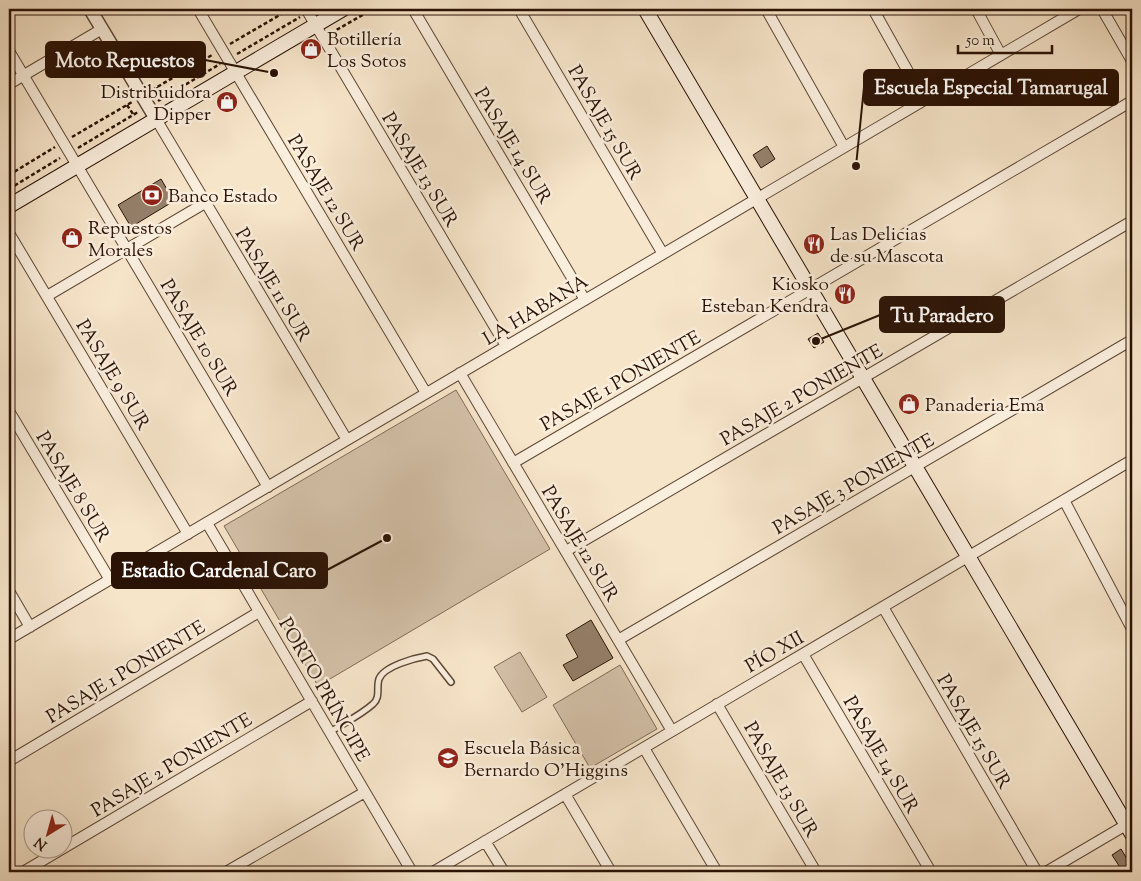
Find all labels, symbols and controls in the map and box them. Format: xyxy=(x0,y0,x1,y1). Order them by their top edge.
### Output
scale bar xyxy=(958,22,1052,54)
place label: Botillería Los Sotos xyxy=(327,27,406,76)
text: 50 m xyxy=(965,31,995,52)
shop icon: Botillería Los Sotos xyxy=(299,37,323,61)
callout: Moto Repuestos xyxy=(46,42,205,77)
text: Moto Repuestos xyxy=(55,48,195,77)
street label: PASAJE 15 SUR xyxy=(560,61,648,186)
callout: Escuela Especial Tamarugal xyxy=(864,70,1118,105)
text: Escuela Especial Tamarugal xyxy=(874,75,1108,104)
place label: Distribuidora Dipper xyxy=(101,80,211,129)
street label: PASAJE 14 SUR xyxy=(466,83,557,210)
shop icon: Distribuidora Dipper xyxy=(215,90,239,114)
street label: PASAJE 13 SUR xyxy=(374,108,464,233)
street label: PASAJE 12 SUR xyxy=(280,130,370,257)
bank icon: Banco Estado xyxy=(140,183,164,207)
place label: Banco Estado xyxy=(168,184,278,211)
place label: Repuestos Morales xyxy=(88,216,172,265)
place label: Las Delicias de su Mascota xyxy=(830,222,944,271)
street label: PASAJE 11 SUR xyxy=(227,223,317,348)
shop icon: Repuestos Morales xyxy=(60,226,84,250)
restaurant icon: Las Delicias de su Mascota xyxy=(802,232,826,256)
street label: LA HABANA xyxy=(479,269,595,353)
place label: Kiosko Esteban Kendra xyxy=(701,272,829,321)
street label: PASAJE 10 SUR xyxy=(152,275,244,402)
restaurant icon: Kiosko Esteban Kendra xyxy=(833,282,857,306)
callout: Tu Paradero xyxy=(880,297,1004,332)
text: Tu Paradero xyxy=(890,303,994,332)
street label: PASAJE 9 SUR xyxy=(68,315,156,436)
street label: PASAJE 1 PONIENTE xyxy=(536,325,707,439)
street label: PASAJE 2 PONIENTE xyxy=(716,338,889,454)
shop icon: Panaderia Ema xyxy=(897,392,921,416)
place label: Panaderia Ema xyxy=(925,393,1045,420)
street label: PASAJE 8 SUR xyxy=(28,427,116,548)
street label: PASAJE 3 PONIENTE xyxy=(769,428,940,542)
street label: PASAJE 12 SUR xyxy=(534,481,624,608)
callout: Estadio Cardenal Caro xyxy=(112,553,327,588)
text: Estadio Cardenal Caro xyxy=(122,558,316,587)
street label: PORTO PRÍNCIPE xyxy=(271,613,375,768)
street label: PASAJE 1 PONIENTE xyxy=(42,615,211,731)
street label: PÍO XII xyxy=(741,625,810,681)
street label: PASAJE 15 SUR xyxy=(929,670,1017,795)
street label: PASAJE 14 SUR xyxy=(835,692,925,819)
street label: PASAJE 2 PONIENTE xyxy=(87,707,258,825)
street label: PASAJE 13 SUR xyxy=(736,717,824,843)
place label: Escuela Básica Bernardo O'Higgins xyxy=(464,736,628,785)
school or university icon: Escuela Básica Bernardo O'Higgins xyxy=(436,746,460,770)
north arrow xyxy=(22,808,72,858)
text: N xyxy=(31,831,52,854)

